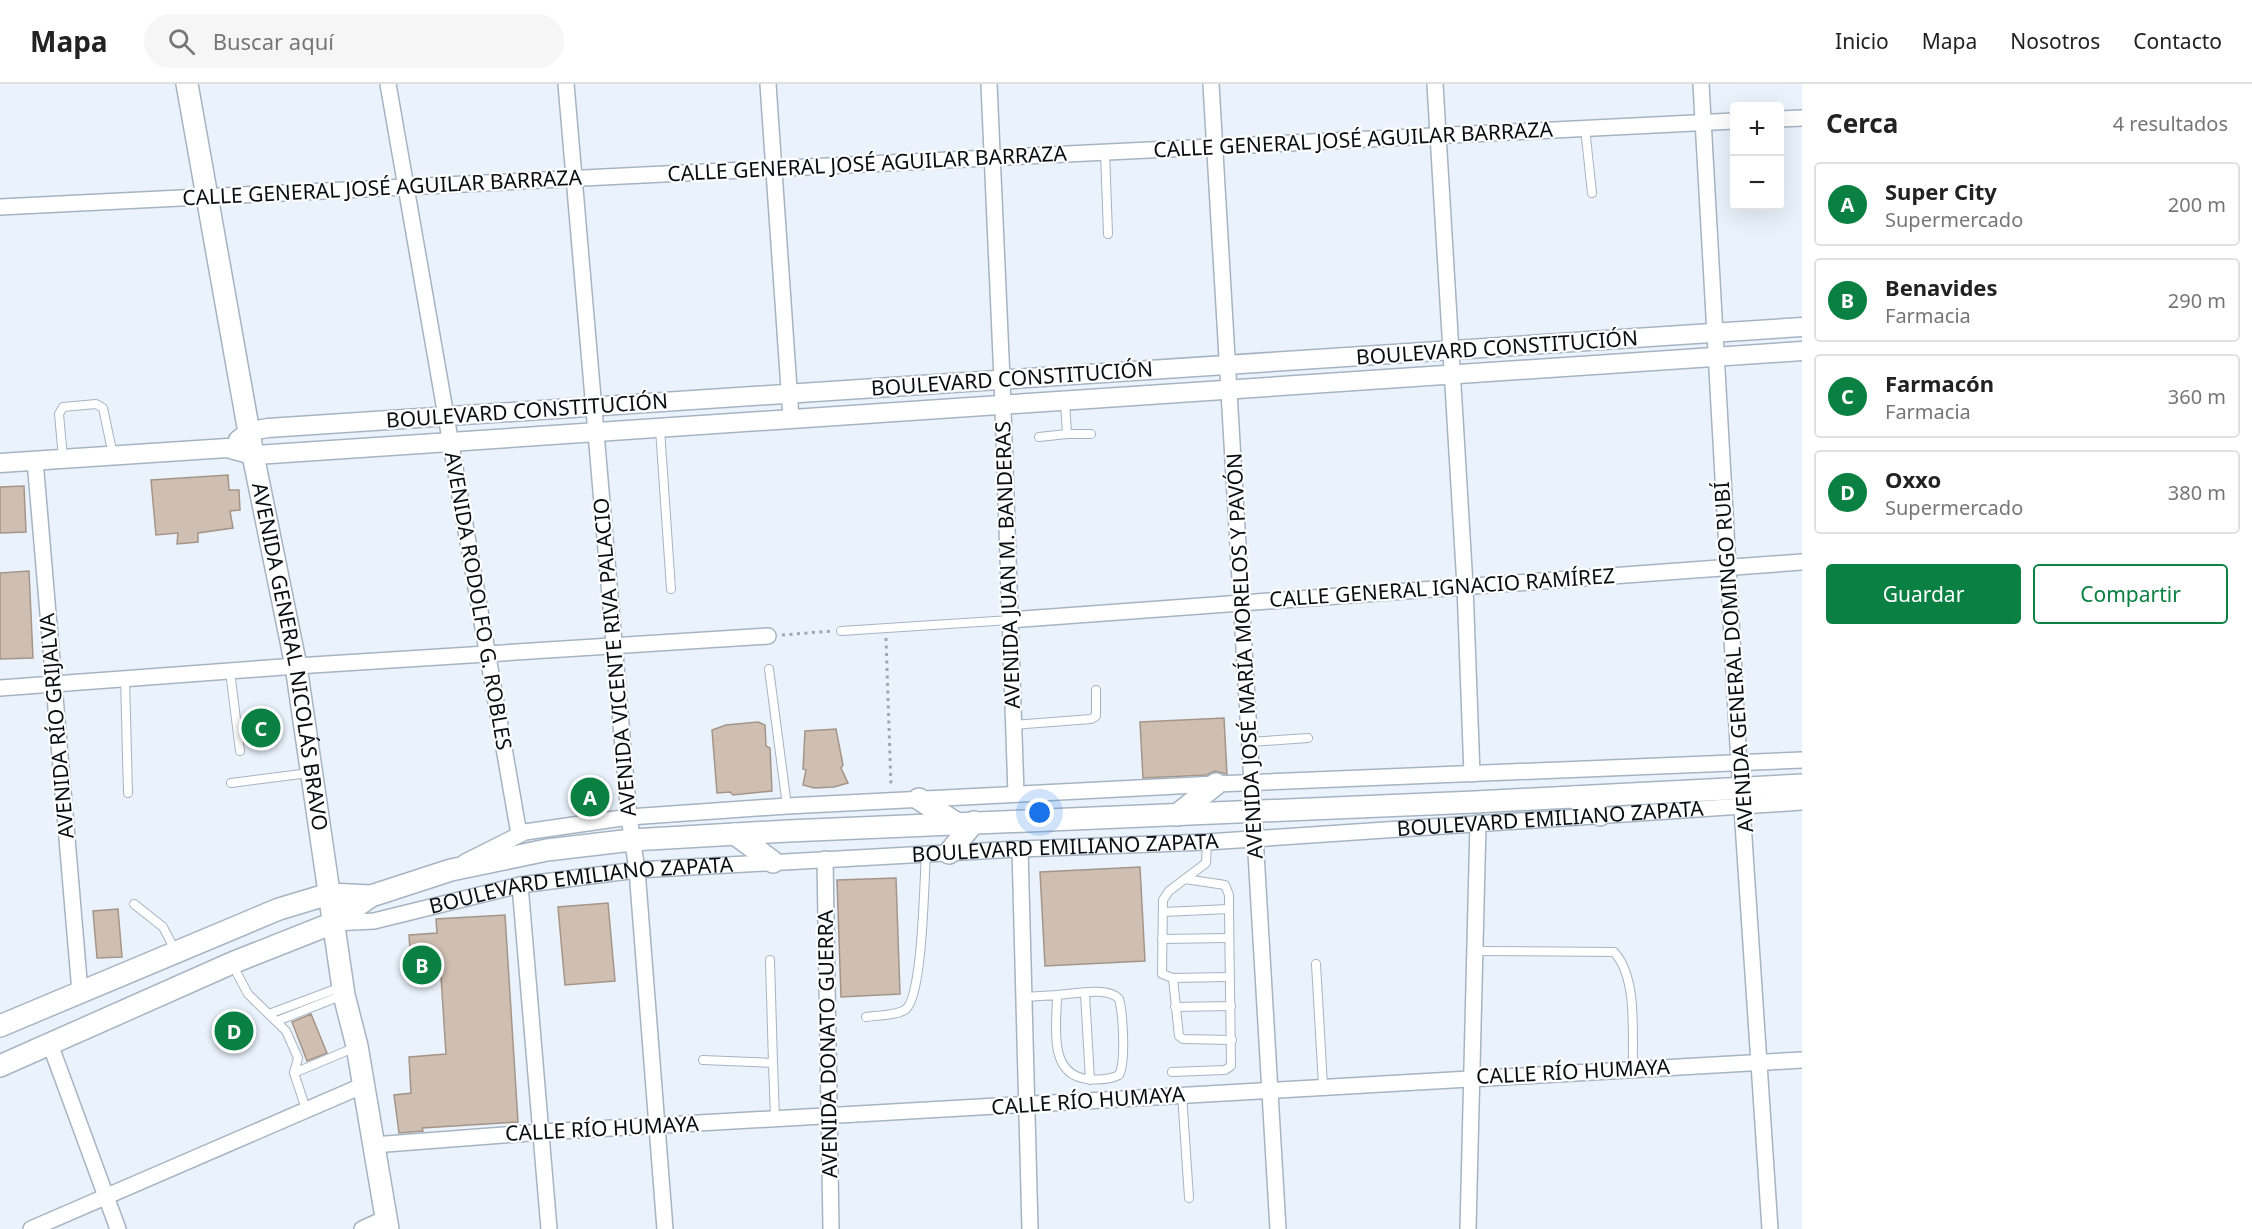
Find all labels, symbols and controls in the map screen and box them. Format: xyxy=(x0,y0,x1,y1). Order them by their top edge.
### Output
search box xyxy=(144,14,564,68)
text: Mapa xyxy=(30,22,108,60)
icon: search xyxy=(165,25,198,58)
text: Buscar aquí xyxy=(213,26,334,56)
text: Inicio xyxy=(1835,27,1889,55)
text: Mapa xyxy=(1922,27,1977,55)
text: Nosotros xyxy=(2010,27,2100,55)
text: Contacto xyxy=(2133,27,2222,55)
map controls xyxy=(1730,102,1784,210)
button: + xyxy=(1730,102,1784,156)
text: Cerca xyxy=(1826,105,1898,141)
text: 4 resultados xyxy=(2113,110,2228,137)
street label: CALLE GENERAL JOSÉ AGUILAR BARRAZA xyxy=(1153,115,1554,163)
street label: CALLE GENERAL JOSÉ AGUILAR BARRAZA xyxy=(667,139,1068,187)
button: − xyxy=(1730,156,1784,210)
street label: CALLE GENERAL JOSÉ AGUILAR BARRAZA xyxy=(182,163,583,211)
text: Super City xyxy=(1885,176,1997,206)
text: A xyxy=(1841,191,1854,218)
text: 200 m xyxy=(2168,191,2226,218)
text: Supermercado xyxy=(1885,206,2023,233)
text: Benavides xyxy=(1885,272,1997,302)
text: B xyxy=(1841,287,1854,314)
text: 290 m xyxy=(2168,287,2226,314)
text: Farmacia xyxy=(1885,302,1971,329)
street label: BOULEVARD CONSTITUCIÓN xyxy=(1355,323,1639,371)
street label: BOULEVARD CONSTITUCIÓN xyxy=(870,354,1154,402)
text: Farmacón xyxy=(1885,368,1994,398)
text: C xyxy=(1841,383,1854,410)
text: 360 m xyxy=(2168,383,2226,410)
street label: BOULEVARD CONSTITUCIÓN xyxy=(385,386,669,434)
text: Farmacia xyxy=(1885,398,1971,425)
street label: AVENIDA JUAN M. BANDERAS xyxy=(988,421,1026,709)
street label: AVENIDA RODOLFO G. ROBLES xyxy=(439,449,519,752)
street label: AVENIDA JOSÉ MARÍA MORELOS Y PAVÓN xyxy=(1219,452,1269,860)
text: Oxxo xyxy=(1885,464,1941,494)
text: D xyxy=(1840,479,1855,506)
text: 380 m xyxy=(2168,479,2226,506)
street label: AVENIDA GENERAL NICOLÁS BRAVO xyxy=(246,480,332,832)
street label: AVENIDA GENERAL DOMINGO RUBÍ xyxy=(1707,481,1759,833)
text: Supermercado xyxy=(1885,494,2023,521)
street label: AVENIDA VICENTE RIVA PALACIO xyxy=(589,497,641,817)
street label: CALLE GENERAL IGNACIO RAMÍREZ xyxy=(1268,561,1616,613)
button: Guardar xyxy=(1826,564,2021,624)
button: Compartir xyxy=(2033,564,2228,624)
street label: AVENIDA RÍO GRIJALVA xyxy=(32,612,80,840)
pin: C xyxy=(242,706,280,750)
pin: A xyxy=(570,774,610,820)
street label: BOULEVARD EMILIANO ZAPATA xyxy=(1396,794,1705,842)
your location xyxy=(1025,798,1054,827)
street label: BOULEVARD EMILIANO ZAPATA xyxy=(911,826,1220,868)
street label: BOULEVARD EMILIANO ZAPATA xyxy=(426,850,734,920)
street label: AVENIDA DONATO GUERRA xyxy=(811,909,843,1178)
pin: B xyxy=(402,942,442,988)
pin: D xyxy=(214,1008,254,1054)
street label: CALLE RÍO HUMAYA xyxy=(1475,1052,1671,1090)
street label: CALLE RÍO HUMAYA xyxy=(990,1079,1186,1121)
street label: CALLE RÍO HUMAYA xyxy=(504,1109,700,1147)

